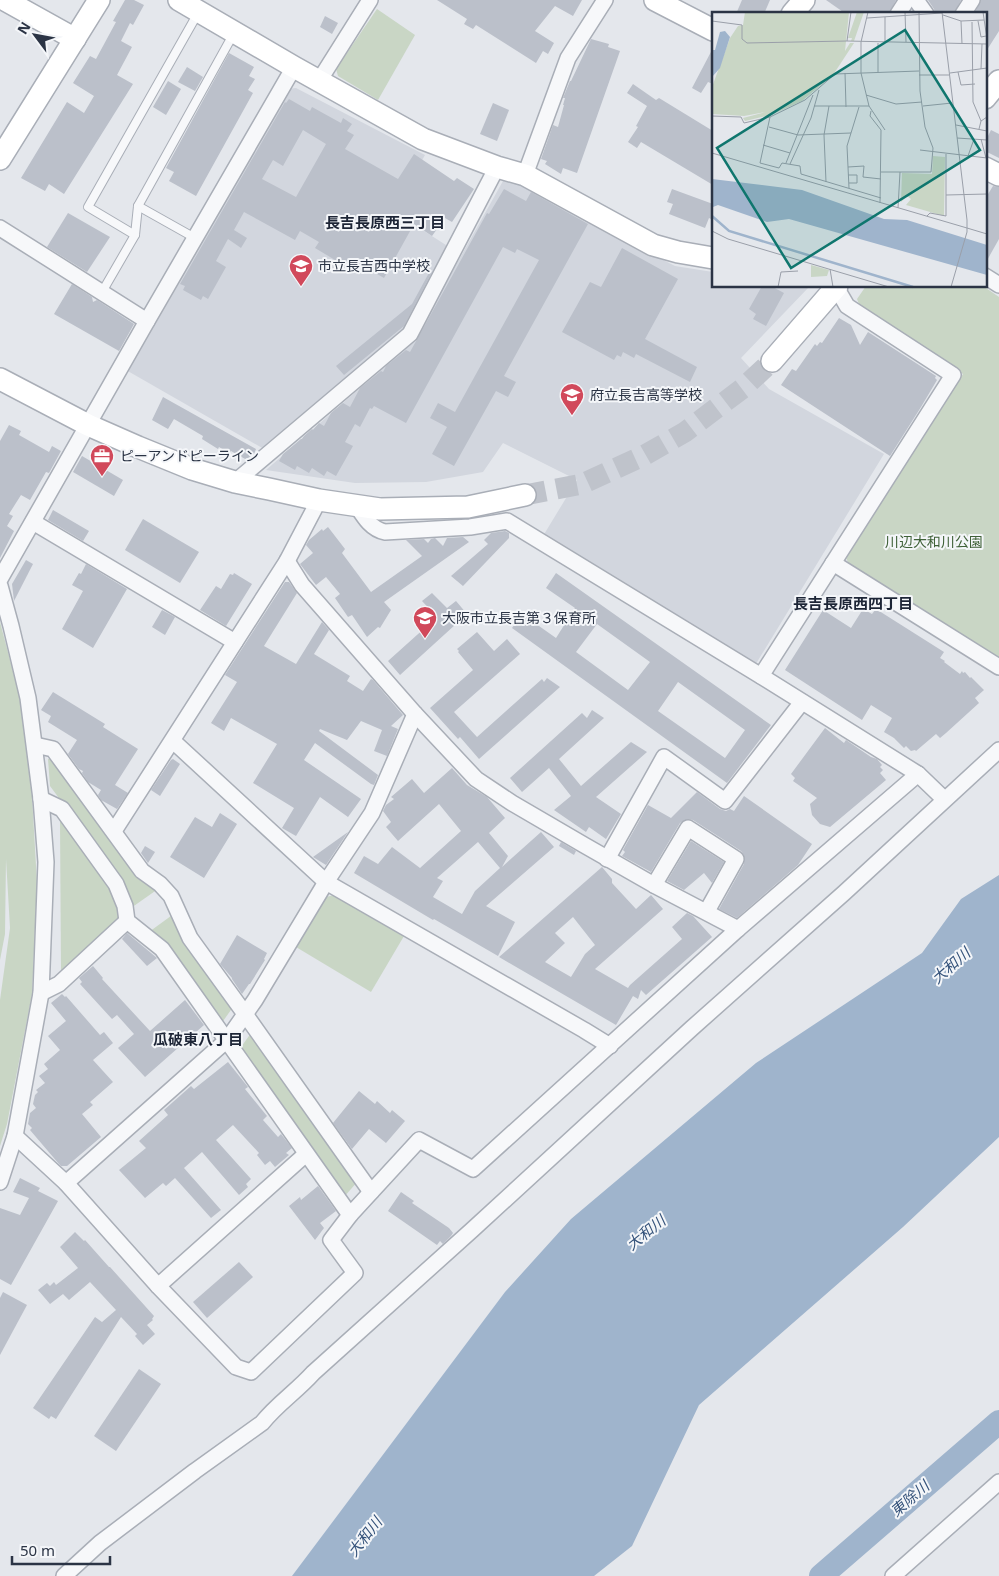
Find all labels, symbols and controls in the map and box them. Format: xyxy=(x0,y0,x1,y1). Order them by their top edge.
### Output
north arrow xyxy=(10,10,60,60)
inset map xyxy=(712,12,986,288)
text: N xyxy=(12,18,35,38)
district label: 長吉長原西三丁目 xyxy=(325,212,445,232)
school or university icon: 市立長吉西中学校 xyxy=(288,253,314,287)
place label: 市立長吉西中学校 xyxy=(318,256,430,275)
school or university icon: 府立長吉高等学校 xyxy=(559,382,585,416)
place label: 府立長吉高等学校 xyxy=(590,385,702,404)
office icon: ピーアンドピーライン xyxy=(89,443,115,477)
place label: ピーアンドピーライン xyxy=(120,446,259,465)
park label: 川辺大和川公園 xyxy=(885,532,983,551)
district label: 長吉長原西四丁目 xyxy=(793,593,913,613)
school or university icon: 大阪市立長吉第３保育所 xyxy=(412,605,438,639)
place label: 大阪市立長吉第３保育所 xyxy=(442,608,596,627)
water label: 大和川 xyxy=(927,942,975,988)
district label: 瓜破東八丁目 xyxy=(153,1029,243,1049)
water label: 大和川 xyxy=(622,1209,671,1254)
water label: 東除川 xyxy=(886,1475,934,1521)
water label: 大和川 xyxy=(342,1511,387,1560)
scale bar xyxy=(12,1534,110,1566)
text: 50 m xyxy=(20,1540,55,1560)

